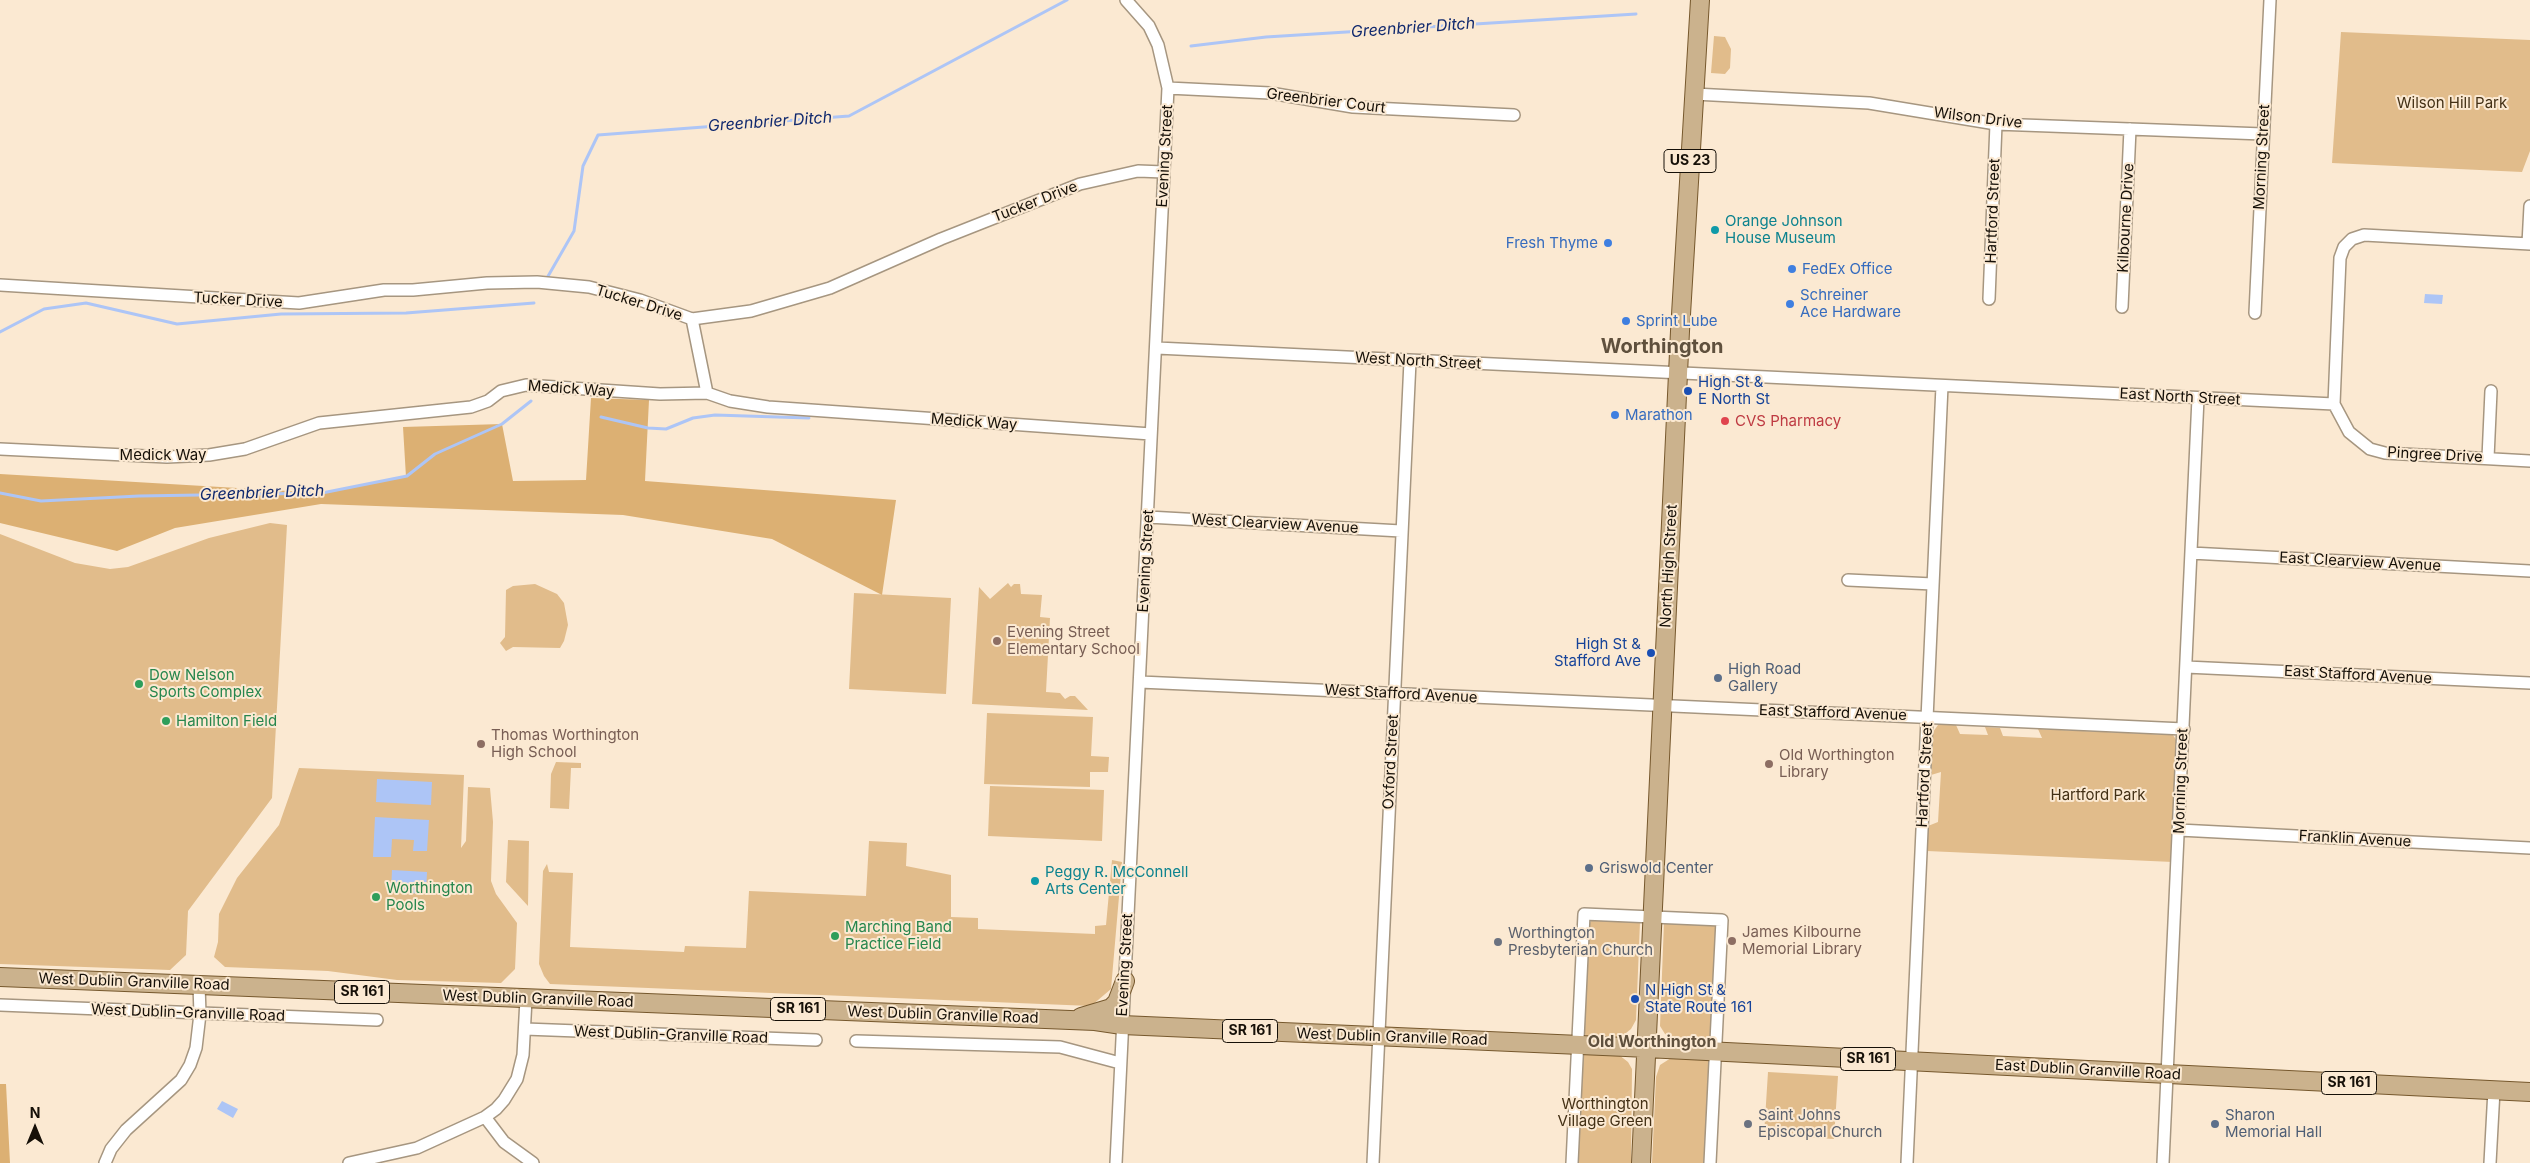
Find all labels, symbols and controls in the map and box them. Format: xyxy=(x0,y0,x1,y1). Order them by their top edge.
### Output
water label: Greenbrier Ditch xyxy=(1350,14,1476,42)
street label: Greenbrier Court xyxy=(1265,85,1387,117)
park label: Wilson Hill Park xyxy=(2397,94,2507,112)
street label: Evening Street xyxy=(1153,104,1177,208)
street label: Wilson Drive xyxy=(1933,104,2023,132)
street label: Morning Street xyxy=(2250,104,2274,210)
water label: Greenbrier Ditch xyxy=(707,108,833,136)
road number: US 23 xyxy=(1664,150,1716,172)
street label: Hartford Street xyxy=(1982,158,2004,264)
street label: Kilbourne Drive xyxy=(2114,163,2138,273)
street label: Tucker Drive xyxy=(990,178,1080,226)
place label: Orange Johnson House Museum xyxy=(1725,212,1843,247)
marker: Orange Johnson House Museum xyxy=(1709,224,1721,236)
place label: Fresh Thyme xyxy=(1506,234,1598,252)
marker: Fresh Thyme xyxy=(1602,237,1614,249)
place label: FedEx Office xyxy=(1802,260,1893,278)
marker: FedEx Office xyxy=(1786,263,1798,275)
street label: Tucker Drive xyxy=(593,281,685,325)
place label: Schreiner Ace Hardware xyxy=(1800,286,1901,321)
street label: Tucker Drive xyxy=(193,289,283,311)
marker: Schreiner Ace Hardware xyxy=(1784,298,1796,310)
place label: Sprint Lube xyxy=(1636,312,1718,330)
marker: Sprint Lube xyxy=(1620,315,1632,327)
district label: Worthington xyxy=(1601,335,1723,359)
street label: West North Street xyxy=(1354,349,1482,373)
place label: High St & E North St xyxy=(1698,373,1770,408)
street label: Medick Way xyxy=(527,377,615,401)
marker: High St & E North St xyxy=(1682,385,1694,397)
street label: East North Street xyxy=(2119,385,2241,409)
place label: Marathon xyxy=(1625,406,1693,424)
marker: Marathon xyxy=(1609,409,1621,421)
street label: Medick Way xyxy=(930,410,1018,434)
place label: CVS Pharmacy xyxy=(1735,412,1841,430)
marker: CVS Pharmacy xyxy=(1719,415,1731,427)
street label: Pingree Drive xyxy=(2387,444,2483,466)
street label: Medick Way xyxy=(120,446,206,464)
water label: Greenbrier Ditch xyxy=(199,481,325,505)
street label: North High Street xyxy=(1657,504,1681,628)
street label: Evening Street xyxy=(1134,509,1158,613)
street label: West Clearview Avenue xyxy=(1191,511,1359,537)
street label: East Clearview Avenue xyxy=(2279,549,2441,575)
place label: Evening Street Elementary School xyxy=(1007,623,1140,658)
marker: Evening Street Elementary School xyxy=(991,635,1003,647)
place label: High St & Stafford Ave xyxy=(1554,635,1641,670)
marker: High St & Stafford Ave xyxy=(1645,647,1657,659)
place label: High Road Gallery xyxy=(1728,660,1801,695)
street label: East Stafford Avenue xyxy=(2284,662,2432,688)
place label: Dow Nelson Sports Complex xyxy=(149,666,262,701)
marker: High Road Gallery xyxy=(1712,672,1724,684)
marker: Dow Nelson Sports Complex xyxy=(133,678,145,690)
street label: West Stafford Avenue xyxy=(1324,681,1478,707)
street label: East Stafford Avenue xyxy=(1759,701,1907,725)
place label: Hamilton Field xyxy=(176,712,277,730)
street label: Oxford Street xyxy=(1380,714,1402,810)
marker: Hamilton Field xyxy=(160,715,172,727)
street label: Hartford Street xyxy=(1913,722,1937,828)
place label: Thomas Worthington High School xyxy=(491,726,639,761)
street label: Morning Street xyxy=(2170,728,2192,834)
marker: Thomas Worthington High School xyxy=(475,738,487,750)
place label: Old Worthington Library xyxy=(1779,746,1894,781)
marker: Old Worthington Library xyxy=(1763,758,1775,770)
park label: Hartford Park xyxy=(2050,786,2146,804)
street label: Franklin Avenue xyxy=(2298,827,2412,851)
place label: Griswold Center xyxy=(1599,859,1713,877)
marker: Griswold Center xyxy=(1583,862,1595,874)
place label: Peggy R. McConnell Arts Center xyxy=(1045,863,1188,898)
marker: Peggy R. McConnell Arts Center xyxy=(1029,875,1041,887)
place label: Worthington Pools xyxy=(386,879,473,914)
marker: Worthington Pools xyxy=(370,891,382,903)
street label: Evening Street xyxy=(1113,913,1137,1017)
place label: Marching Band Practice Field xyxy=(845,918,952,953)
place label: James Kilbourne Memorial Library xyxy=(1742,923,1862,958)
place label: Worthington Presbyterian Church xyxy=(1508,924,1653,959)
marker: Marching Band Practice Field xyxy=(829,930,841,942)
marker: James Kilbourne Memorial Library xyxy=(1726,935,1738,947)
marker: Worthington Presbyterian Church xyxy=(1492,936,1504,948)
street label: West Dublin Granville Road xyxy=(38,970,230,994)
road number: SR 161 xyxy=(334,980,390,1004)
place label: N High St & State Route 161 xyxy=(1645,981,1752,1016)
street label: West Dublin Granville Road xyxy=(442,987,634,1011)
marker: N High St & State Route 161 xyxy=(1629,993,1641,1005)
road number: SR 161 xyxy=(770,998,826,1021)
street label: West Dublin-Granville Road xyxy=(91,1001,285,1025)
street label: West Dublin Granville Road xyxy=(847,1003,1039,1027)
road number: SR 161 xyxy=(1222,1019,1278,1042)
street label: West Dublin-Granville Road xyxy=(574,1023,768,1047)
street label: West Dublin Granville Road xyxy=(1296,1025,1488,1049)
district label: Old Worthington xyxy=(1588,1032,1716,1052)
road number: SR 161 xyxy=(1840,1048,1896,1070)
street label: East Dublin Granville Road xyxy=(1995,1056,2181,1084)
road number: SR 161 xyxy=(2322,1072,2376,1094)
park label: Worthington Village Green xyxy=(1558,1095,1652,1130)
north arrow xyxy=(10,1103,60,1153)
text: N xyxy=(30,1104,40,1121)
place label: Saint Johns Episcopal Church xyxy=(1758,1106,1882,1141)
place label: Sharon Memorial Hall xyxy=(2225,1106,2322,1141)
marker: Saint Johns Episcopal Church xyxy=(1742,1118,1754,1130)
marker: Sharon Memorial Hall xyxy=(2209,1118,2221,1130)

